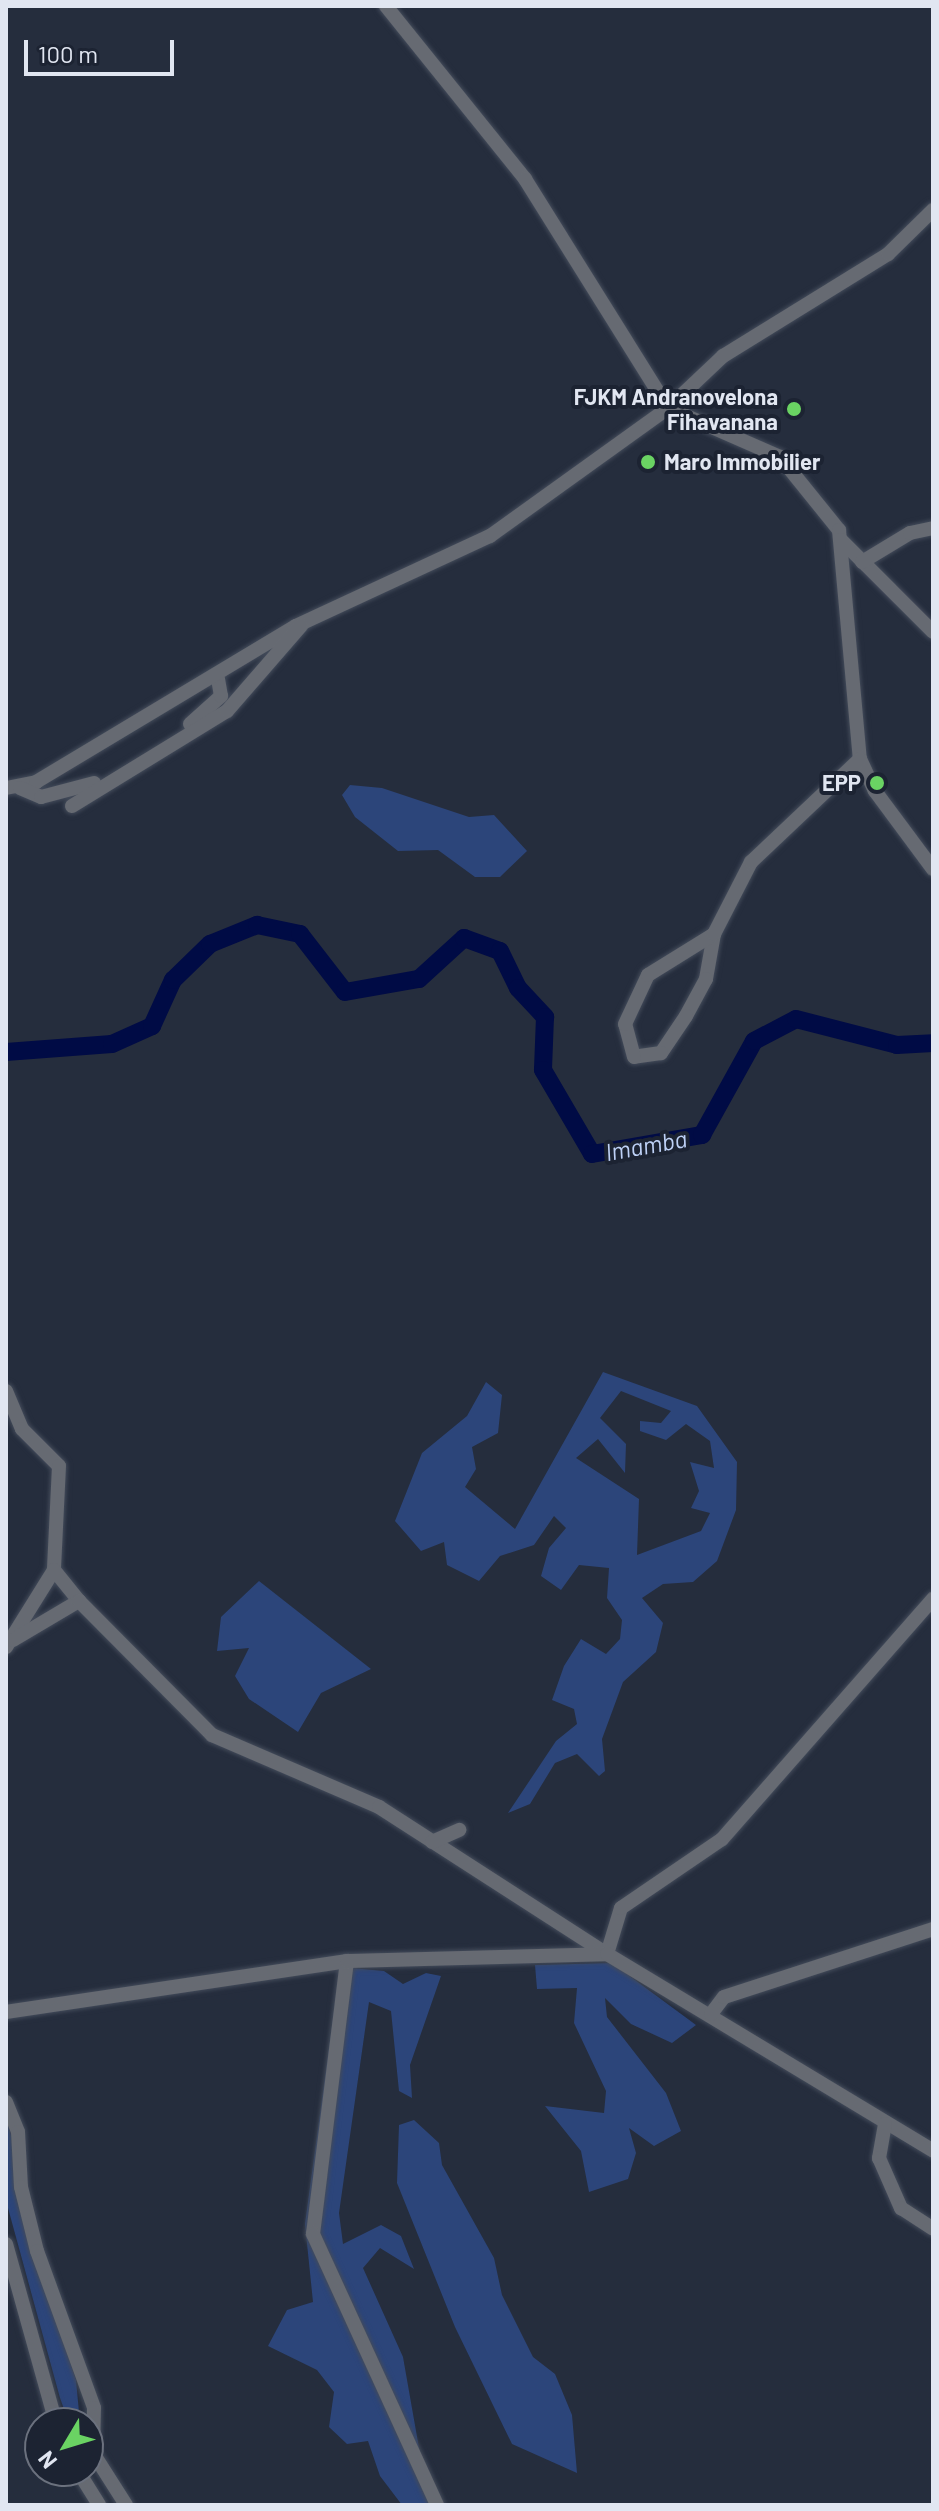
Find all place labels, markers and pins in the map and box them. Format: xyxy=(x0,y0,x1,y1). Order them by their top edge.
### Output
place label: FJKM Andranovelona Fihavanana xyxy=(574,383,778,434)
marker: FJKM Andranovelona Fihavanana xyxy=(785,400,803,418)
place label: Maro Immobilier xyxy=(664,449,820,475)
marker: Maro Immobilier xyxy=(639,453,657,471)
place label: EPP xyxy=(822,770,861,796)
marker: EPP xyxy=(868,774,886,792)

